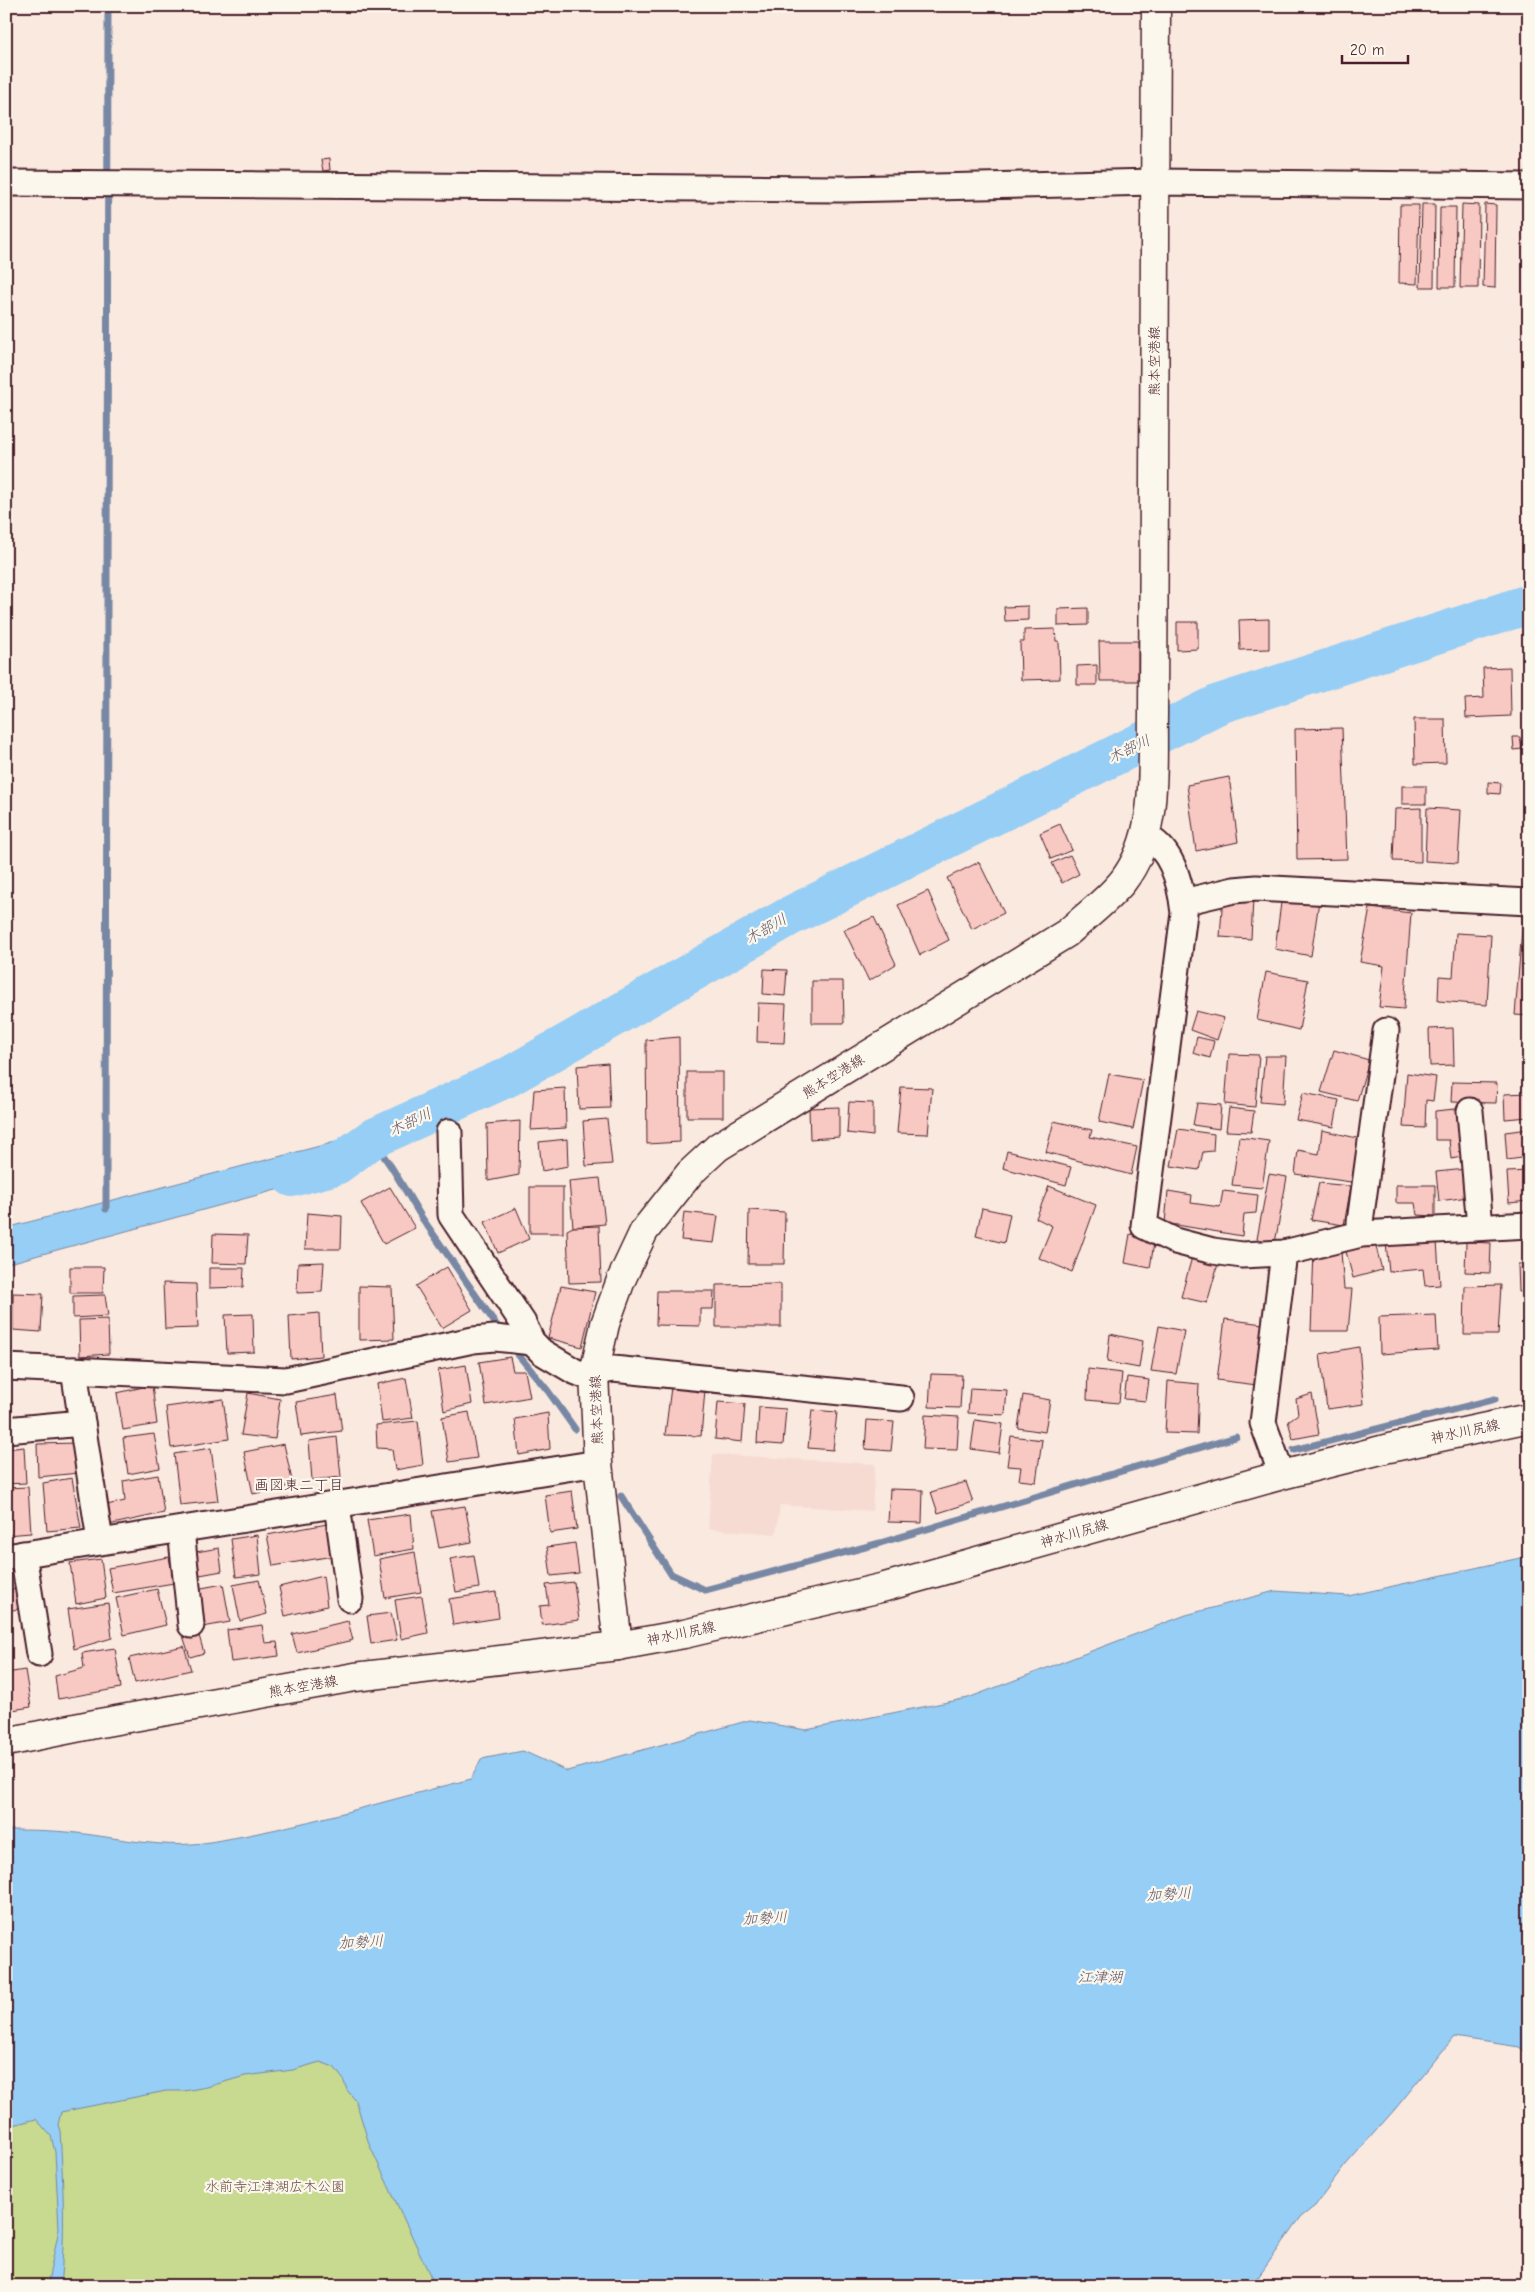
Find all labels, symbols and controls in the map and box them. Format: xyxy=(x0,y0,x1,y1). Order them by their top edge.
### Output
scale bar xyxy=(1342,32,1409,64)
text: 20 m xyxy=(1350,41,1384,59)
street label: 熊本空港線 xyxy=(1146,326,1163,396)
water label: 木部川 xyxy=(1105,731,1153,767)
water label: 木部川 xyxy=(742,910,790,948)
street label: 熊本空港線 xyxy=(799,1051,867,1102)
water label: 木部川 xyxy=(386,1104,434,1140)
street label: 熊本空港線 xyxy=(587,1375,606,1445)
street label: 神水川尻線 xyxy=(1429,1416,1501,1447)
district label: 画図東二丁目 xyxy=(254,1476,344,1494)
street label: 神水川尻線 xyxy=(1038,1516,1110,1551)
street label: 神水川尻線 xyxy=(645,1618,717,1649)
street label: 熊本空港線 xyxy=(267,1672,339,1701)
water label: 加勢川 xyxy=(1146,1884,1192,1904)
water label: 加勢川 xyxy=(742,1908,788,1928)
water label: 加勢川 xyxy=(338,1932,384,1952)
water label: 江津湖 xyxy=(1077,1968,1124,1986)
park label: 水前寺江津湖広木公園 xyxy=(205,2178,345,2195)

